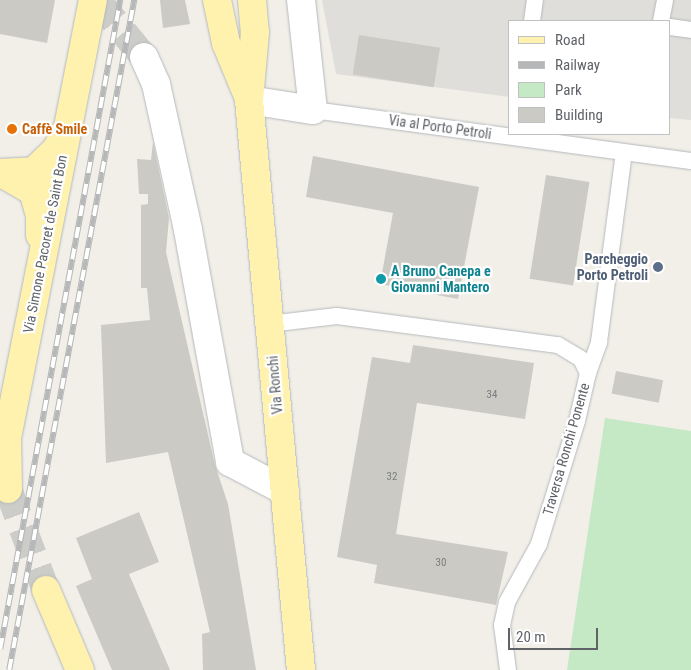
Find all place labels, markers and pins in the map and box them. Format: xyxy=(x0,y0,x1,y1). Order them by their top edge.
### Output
place label: Caffè Smile xyxy=(22,121,87,137)
marker: Caffè Smile xyxy=(6,123,18,135)
place label: Parcheggio Porto Petroli xyxy=(577,251,648,284)
marker: Parcheggio Porto Petroli xyxy=(652,261,664,273)
place label: A Bruno Canepa e Giovanni Mantero xyxy=(391,263,491,296)
marker: A Bruno Canepa e Giovanni Mantero xyxy=(375,273,387,285)

